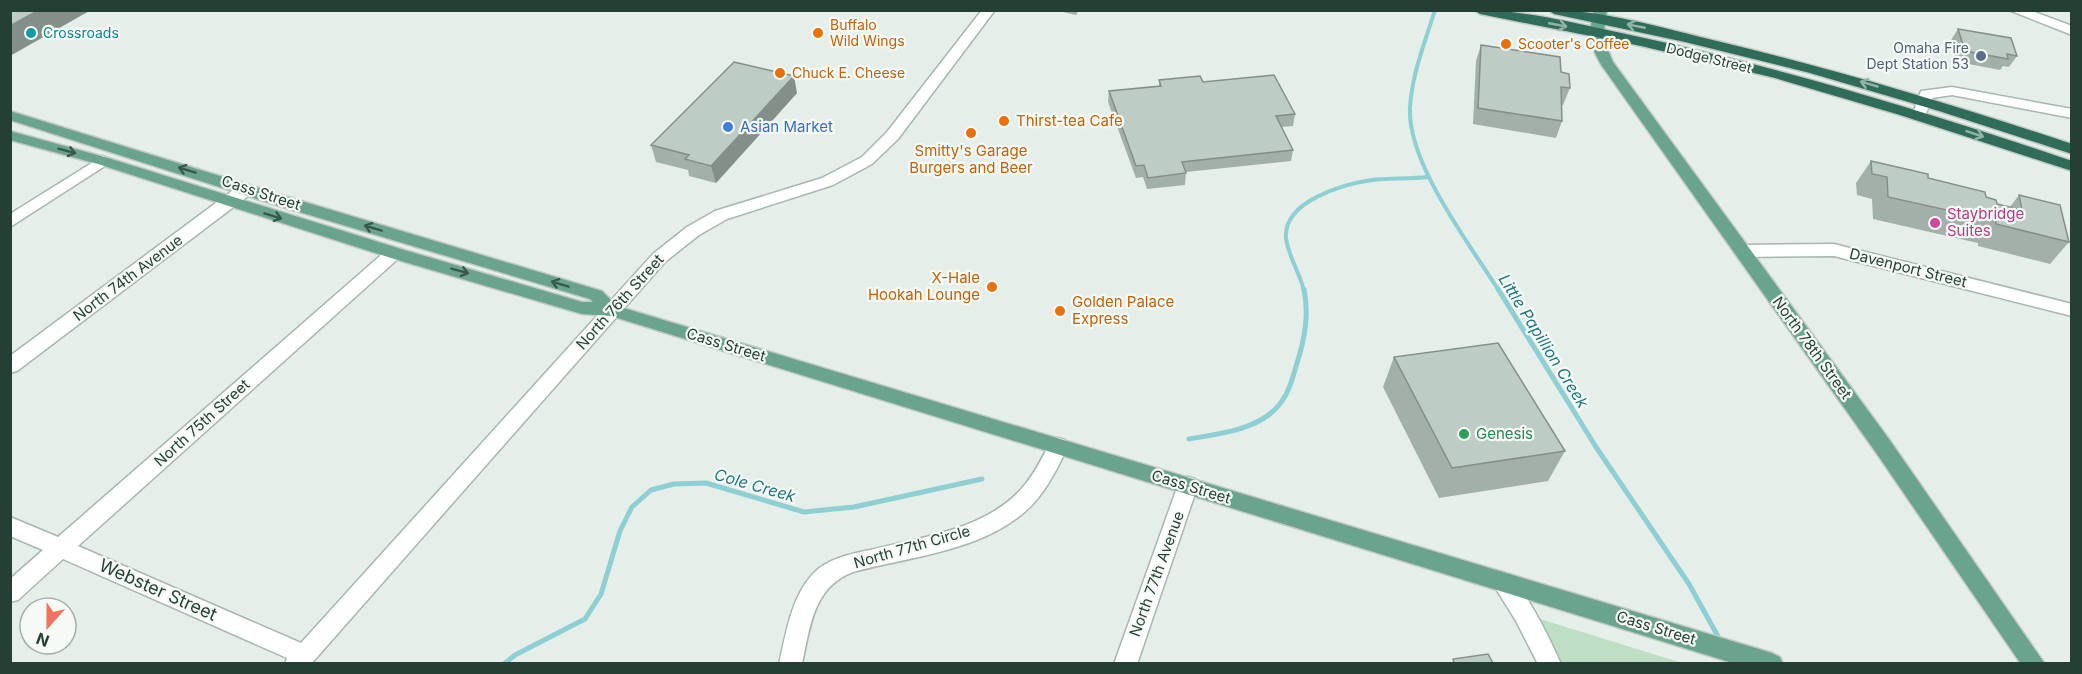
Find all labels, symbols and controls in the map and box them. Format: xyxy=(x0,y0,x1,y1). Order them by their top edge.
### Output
place label: Buffalo Wild Wings xyxy=(830,16,905,49)
one-way arrow xyxy=(1548,20,1567,31)
one-way arrow xyxy=(1627,20,1646,31)
place label: Crossroads xyxy=(43,24,119,41)
marker: Crossroads xyxy=(24,26,38,40)
marker: Buffalo Wild Wings xyxy=(811,26,825,40)
place label: Scooter's Coffee xyxy=(1518,35,1630,52)
marker: Scooter's Coffee xyxy=(1499,37,1513,51)
street label: Dodge Street xyxy=(1665,39,1754,76)
place label: Omaha Fire Dept Station 53 xyxy=(1866,39,1969,72)
marker: Omaha Fire Dept Station 53 xyxy=(1974,49,1988,63)
place label: Chuck E. Cheese xyxy=(792,64,905,81)
marker: Chuck E. Cheese xyxy=(773,66,787,80)
one-way arrow xyxy=(1860,78,1879,89)
place label: Thirst-tea Cafe xyxy=(1016,111,1123,130)
marker: Thirst-tea Cafe xyxy=(997,114,1011,128)
place label: Asian Market xyxy=(740,117,833,136)
marker: Asian Market xyxy=(721,120,735,134)
marker: Smitty's Garage Burgers and Beer xyxy=(964,126,978,140)
one-way arrow xyxy=(1965,129,1984,140)
place label: Smitty's Garage Burgers and Beer xyxy=(909,141,1033,177)
one-way arrow xyxy=(57,145,76,157)
one-way arrow xyxy=(178,164,197,175)
street label: Cass Street xyxy=(219,171,303,214)
place label: Staybridge Suites xyxy=(1947,204,2024,240)
one-way arrow xyxy=(263,211,282,222)
marker: Staybridge Suites xyxy=(1928,216,1942,230)
one-way arrow xyxy=(364,222,383,233)
street label: North 74th Avenue xyxy=(69,230,186,325)
street label: Davenport Street xyxy=(1847,244,1969,291)
street label: North 76th Street xyxy=(572,250,668,353)
one-way arrow xyxy=(450,266,469,277)
place label: X-Hale Hookah Lounge xyxy=(868,268,980,304)
water label: Little Papillion Creek xyxy=(1495,270,1593,412)
one-way arrow xyxy=(551,278,570,289)
marker: X-Hale Hookah Lounge xyxy=(985,280,999,294)
place label: Golden Palace Express xyxy=(1072,292,1174,328)
street label: North 78th Street xyxy=(1769,293,1856,403)
marker: Golden Palace Express xyxy=(1053,304,1067,318)
street label: Cass Street xyxy=(684,323,768,366)
street label: North 75th Street xyxy=(150,375,253,470)
place label: Genesis xyxy=(1476,424,1533,443)
marker: Genesis xyxy=(1457,427,1471,441)
water label: Cole Creek xyxy=(712,464,798,506)
street label: Cass Street xyxy=(1149,465,1233,508)
street label: North 77th Avenue xyxy=(1125,508,1188,639)
street label: North 77th Circle xyxy=(851,521,972,572)
street label: Webster Street xyxy=(96,554,220,625)
north arrow xyxy=(18,596,78,656)
street label: Cass Street xyxy=(1614,606,1698,649)
text: N xyxy=(33,628,52,652)

